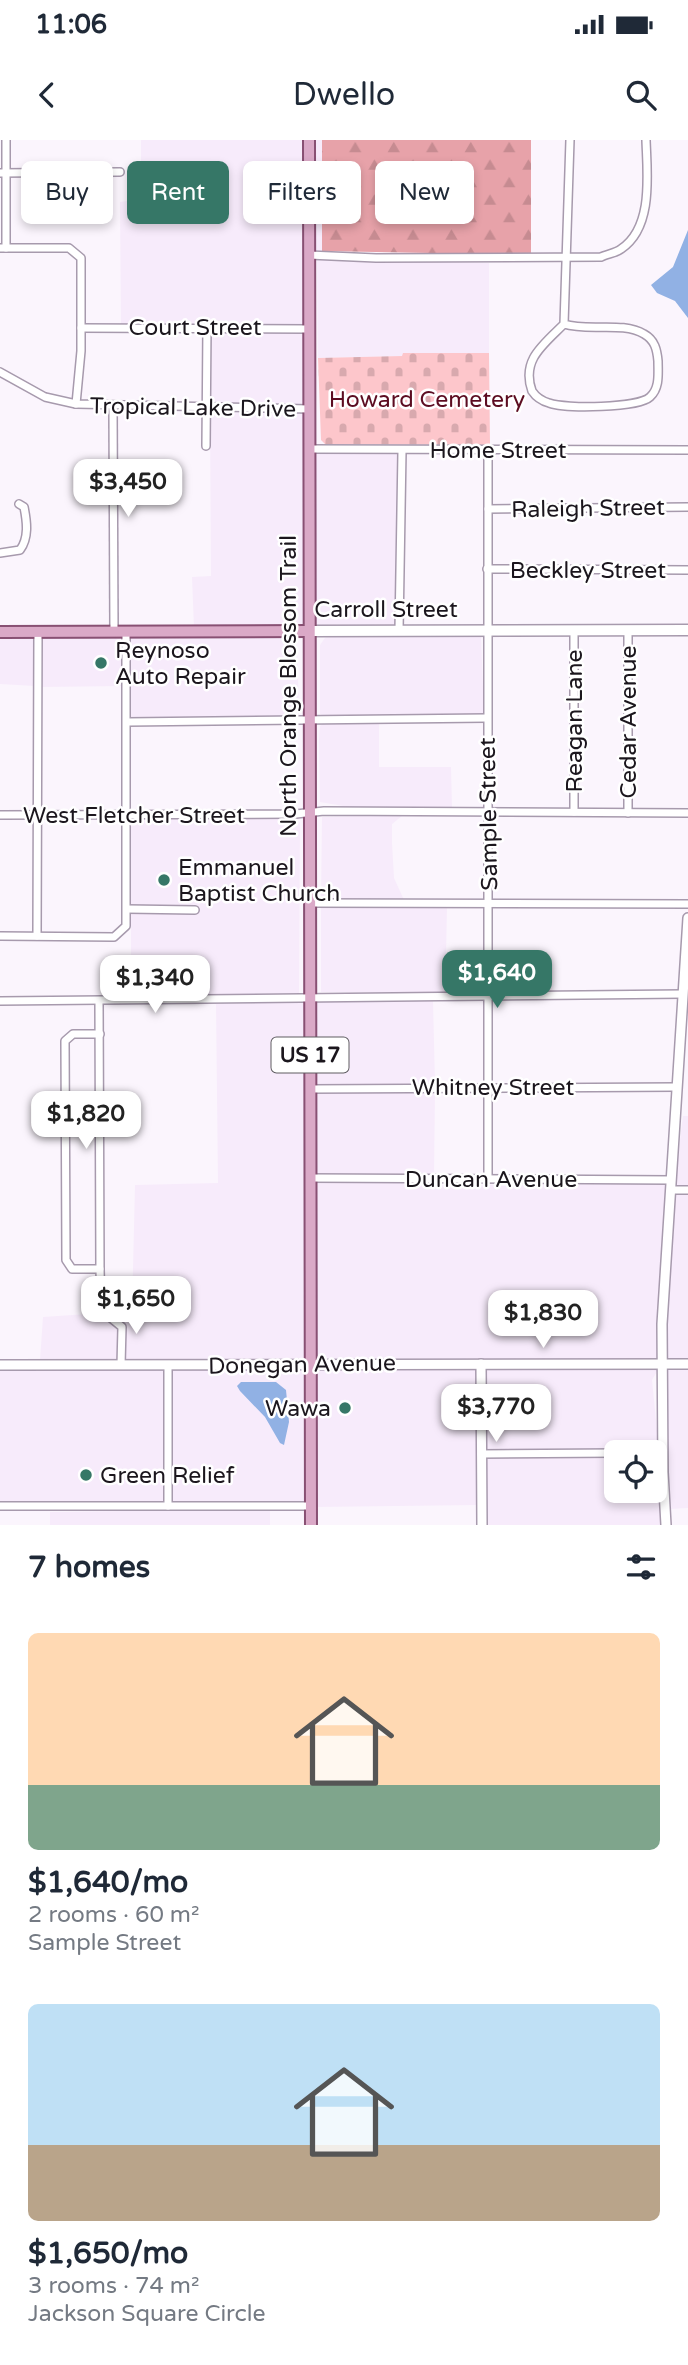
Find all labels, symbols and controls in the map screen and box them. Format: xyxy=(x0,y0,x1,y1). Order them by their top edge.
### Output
text: 11:06 xyxy=(35,9,107,40)
icon: back xyxy=(28,76,66,114)
text: Dwello xyxy=(293,76,395,114)
icon: search xyxy=(622,76,660,114)
chip: Buy xyxy=(21,161,113,224)
chip: Rent xyxy=(127,161,229,224)
chip: Filters xyxy=(243,161,361,224)
chip: New xyxy=(375,161,474,224)
street label: Court Street xyxy=(129,314,262,342)
park label: Howard Cemetery xyxy=(329,386,525,414)
street label: Tropical Lake Drive xyxy=(90,392,296,424)
street label: Home Street xyxy=(430,437,567,465)
pin: $3,450 xyxy=(71,460,185,519)
text: $3,450 xyxy=(89,468,167,496)
street label: Raleigh Street xyxy=(511,494,665,524)
street label: North Orange Blossom Trail xyxy=(275,535,303,837)
street label: Beckley Street xyxy=(510,557,666,585)
street label: Carroll Street xyxy=(314,596,458,624)
place label: Reynoso Auto Repair xyxy=(115,637,246,691)
street label: Cedar Avenue xyxy=(615,645,643,799)
street label: Reagan Lane xyxy=(561,650,589,792)
marker: Reynoso Auto Repair xyxy=(93,655,109,671)
street label: Sample Street xyxy=(474,737,504,891)
street label: West Fletcher Street xyxy=(23,802,245,830)
place label: Emmanuel Baptist Church xyxy=(178,854,340,908)
marker: Emmanuel Baptist Church xyxy=(156,872,172,888)
pin: $1,640 xyxy=(440,950,554,1010)
pin: $1,340 xyxy=(98,956,212,1015)
text: $1,640 xyxy=(458,959,536,987)
text: $1,340 xyxy=(116,964,194,992)
road number: US 17 xyxy=(272,1038,348,1072)
street label: Whitney Street xyxy=(412,1074,575,1102)
pin: $1,820 xyxy=(29,1091,143,1151)
text: $1,820 xyxy=(47,1100,125,1128)
street label: Duncan Avenue xyxy=(405,1166,577,1194)
pin: $1,650 xyxy=(79,1276,193,1336)
text: $1,650 xyxy=(97,1285,175,1313)
pin: $1,830 xyxy=(486,1290,600,1350)
text: $1,830 xyxy=(504,1299,582,1327)
street label: Donegan Avenue xyxy=(208,1349,396,1381)
pin: $3,770 xyxy=(439,1384,553,1444)
text: $3,770 xyxy=(457,1393,535,1421)
place label: Wawa xyxy=(265,1395,331,1423)
marker: Wawa xyxy=(337,1400,353,1416)
map controls xyxy=(604,1440,667,1503)
button: locate xyxy=(604,1440,667,1503)
place label: Green Relief xyxy=(100,1462,235,1490)
marker: Green Relief xyxy=(78,1467,94,1483)
icon: filters xyxy=(622,1548,660,1586)
text: 7 homes xyxy=(28,1549,150,1586)
icon: home xyxy=(281,1678,407,1804)
text: $1,640/mo xyxy=(28,1864,188,1901)
text: 2 rooms · 60 m² xyxy=(28,1901,199,1929)
text: Sample Street xyxy=(28,1929,181,1957)
icon: home xyxy=(281,2049,407,2175)
text: $1,650/mo xyxy=(28,2235,188,2272)
text: 3 rooms · 74 m² xyxy=(28,2272,199,2300)
text: Jackson Square Circle xyxy=(28,2300,266,2328)

